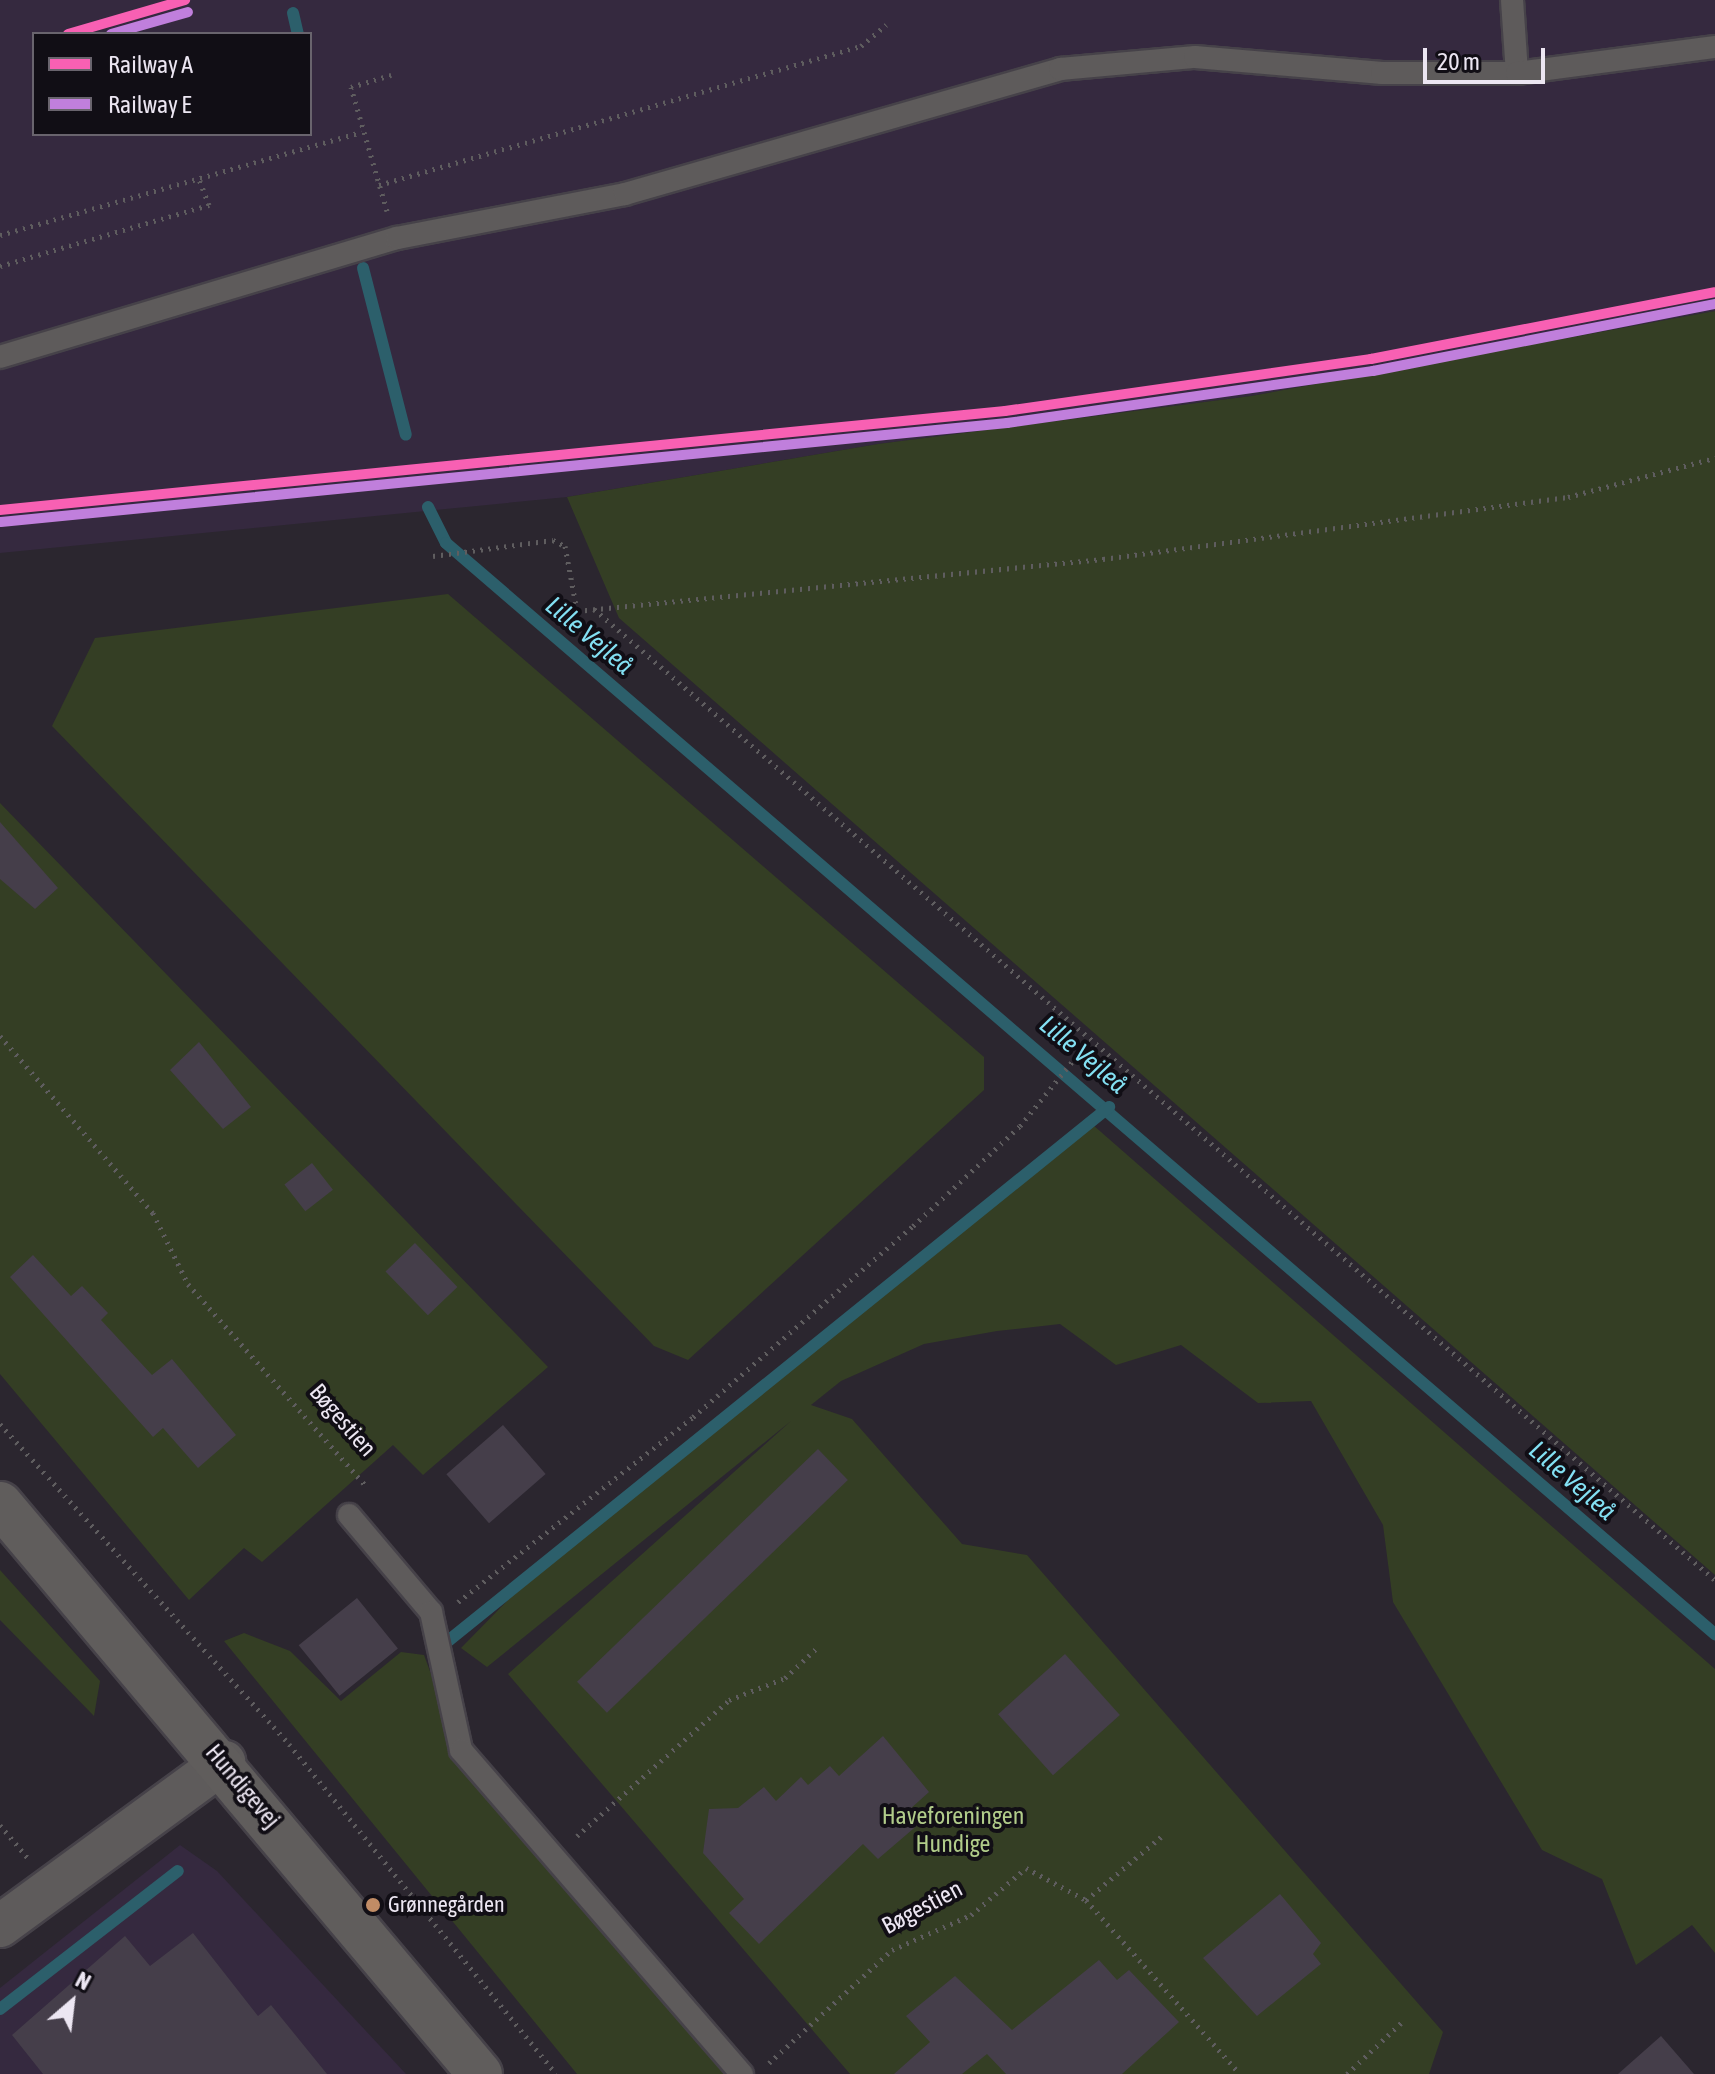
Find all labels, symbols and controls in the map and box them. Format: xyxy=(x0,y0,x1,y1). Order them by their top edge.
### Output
legend xyxy=(32,32,312,136)
scale bar xyxy=(1427,32,1549,82)
text: 20 m xyxy=(1437,48,1480,75)
text: Railway A xyxy=(108,51,193,78)
text: Railway E xyxy=(108,91,191,118)
water label: Lille Vejleå xyxy=(539,590,639,682)
water label: Lille Vejleå xyxy=(1033,1009,1133,1101)
street label: Bøgestien xyxy=(304,1378,382,1462)
water label: Lille Vejleå xyxy=(1522,1435,1622,1527)
street label: Hundigevej xyxy=(200,1738,286,1834)
park label: Haveforeningen Hundige xyxy=(882,1802,1024,1858)
street label: Bøgestien xyxy=(877,1874,967,1940)
place label: Grønnegården xyxy=(388,1892,505,1918)
marker: Grønnegården xyxy=(365,1897,381,1913)
north arrow xyxy=(32,1962,112,2042)
text: N xyxy=(71,1966,95,1995)

